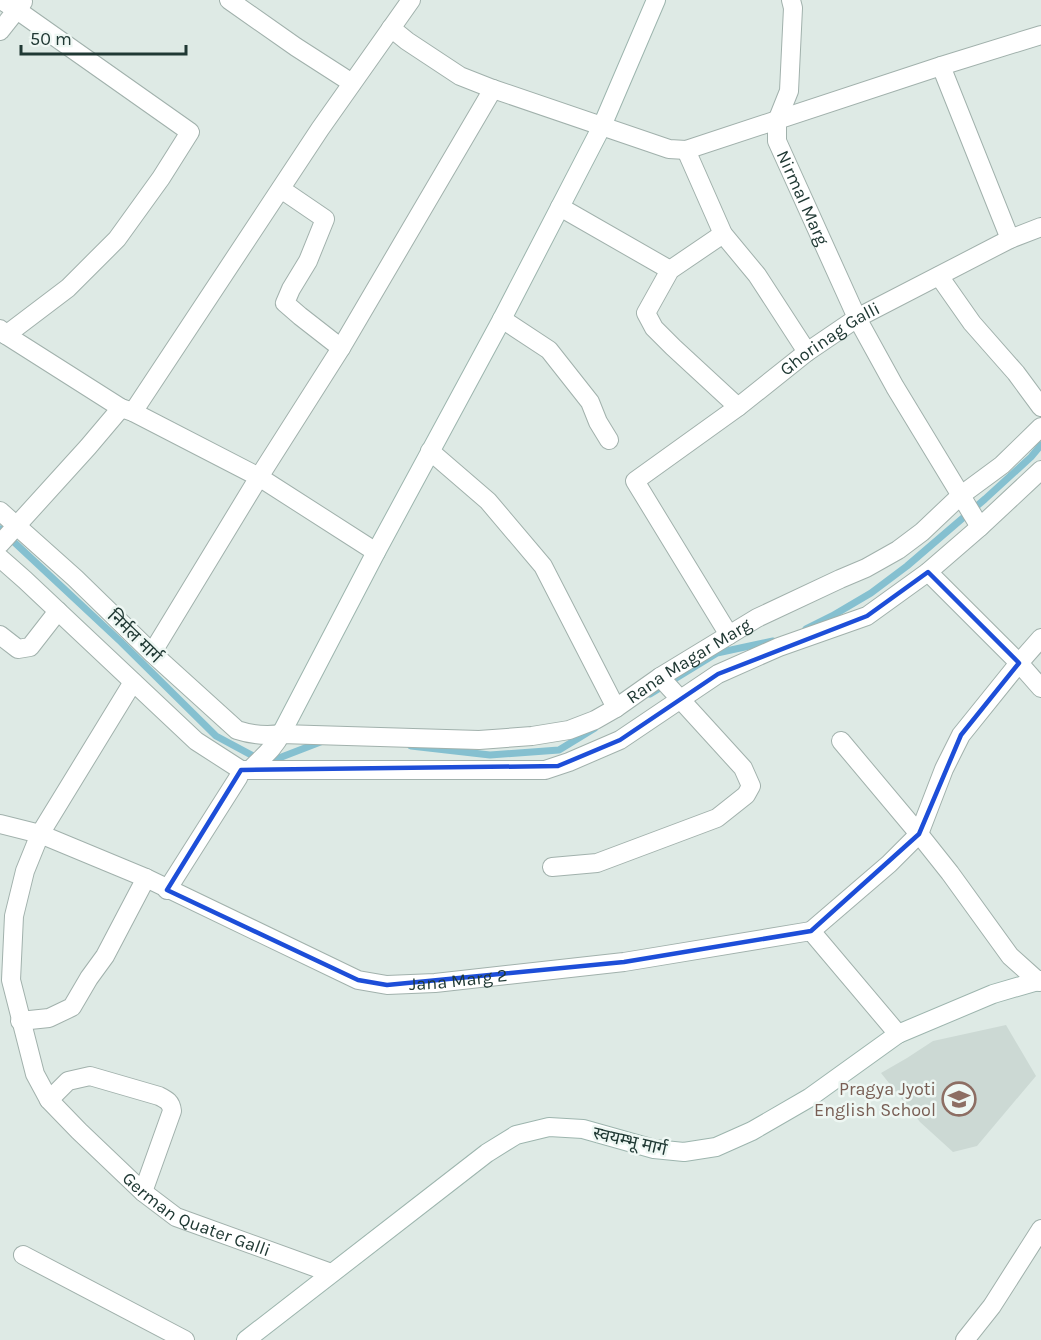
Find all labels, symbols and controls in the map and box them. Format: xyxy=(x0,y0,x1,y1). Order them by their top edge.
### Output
scale bar xyxy=(21,18,186,56)
text: 50 m xyxy=(30,28,72,50)
street label: Nirmal Marg xyxy=(772,147,834,249)
street label: Ghorinag Galli xyxy=(775,297,884,380)
street label: निर्मल मार्ग xyxy=(103,605,168,668)
street label: Rana Magar Marg xyxy=(622,613,755,708)
street label: Jana Marg 2 xyxy=(409,964,508,995)
place label: Pragya Jyoti English School xyxy=(814,1078,936,1121)
school or university icon: Pragya Jyoti English School xyxy=(941,1081,977,1117)
street label: स्वयम्भू मार्ग xyxy=(591,1122,670,1161)
street label: German Quater Galli xyxy=(118,1167,274,1261)

